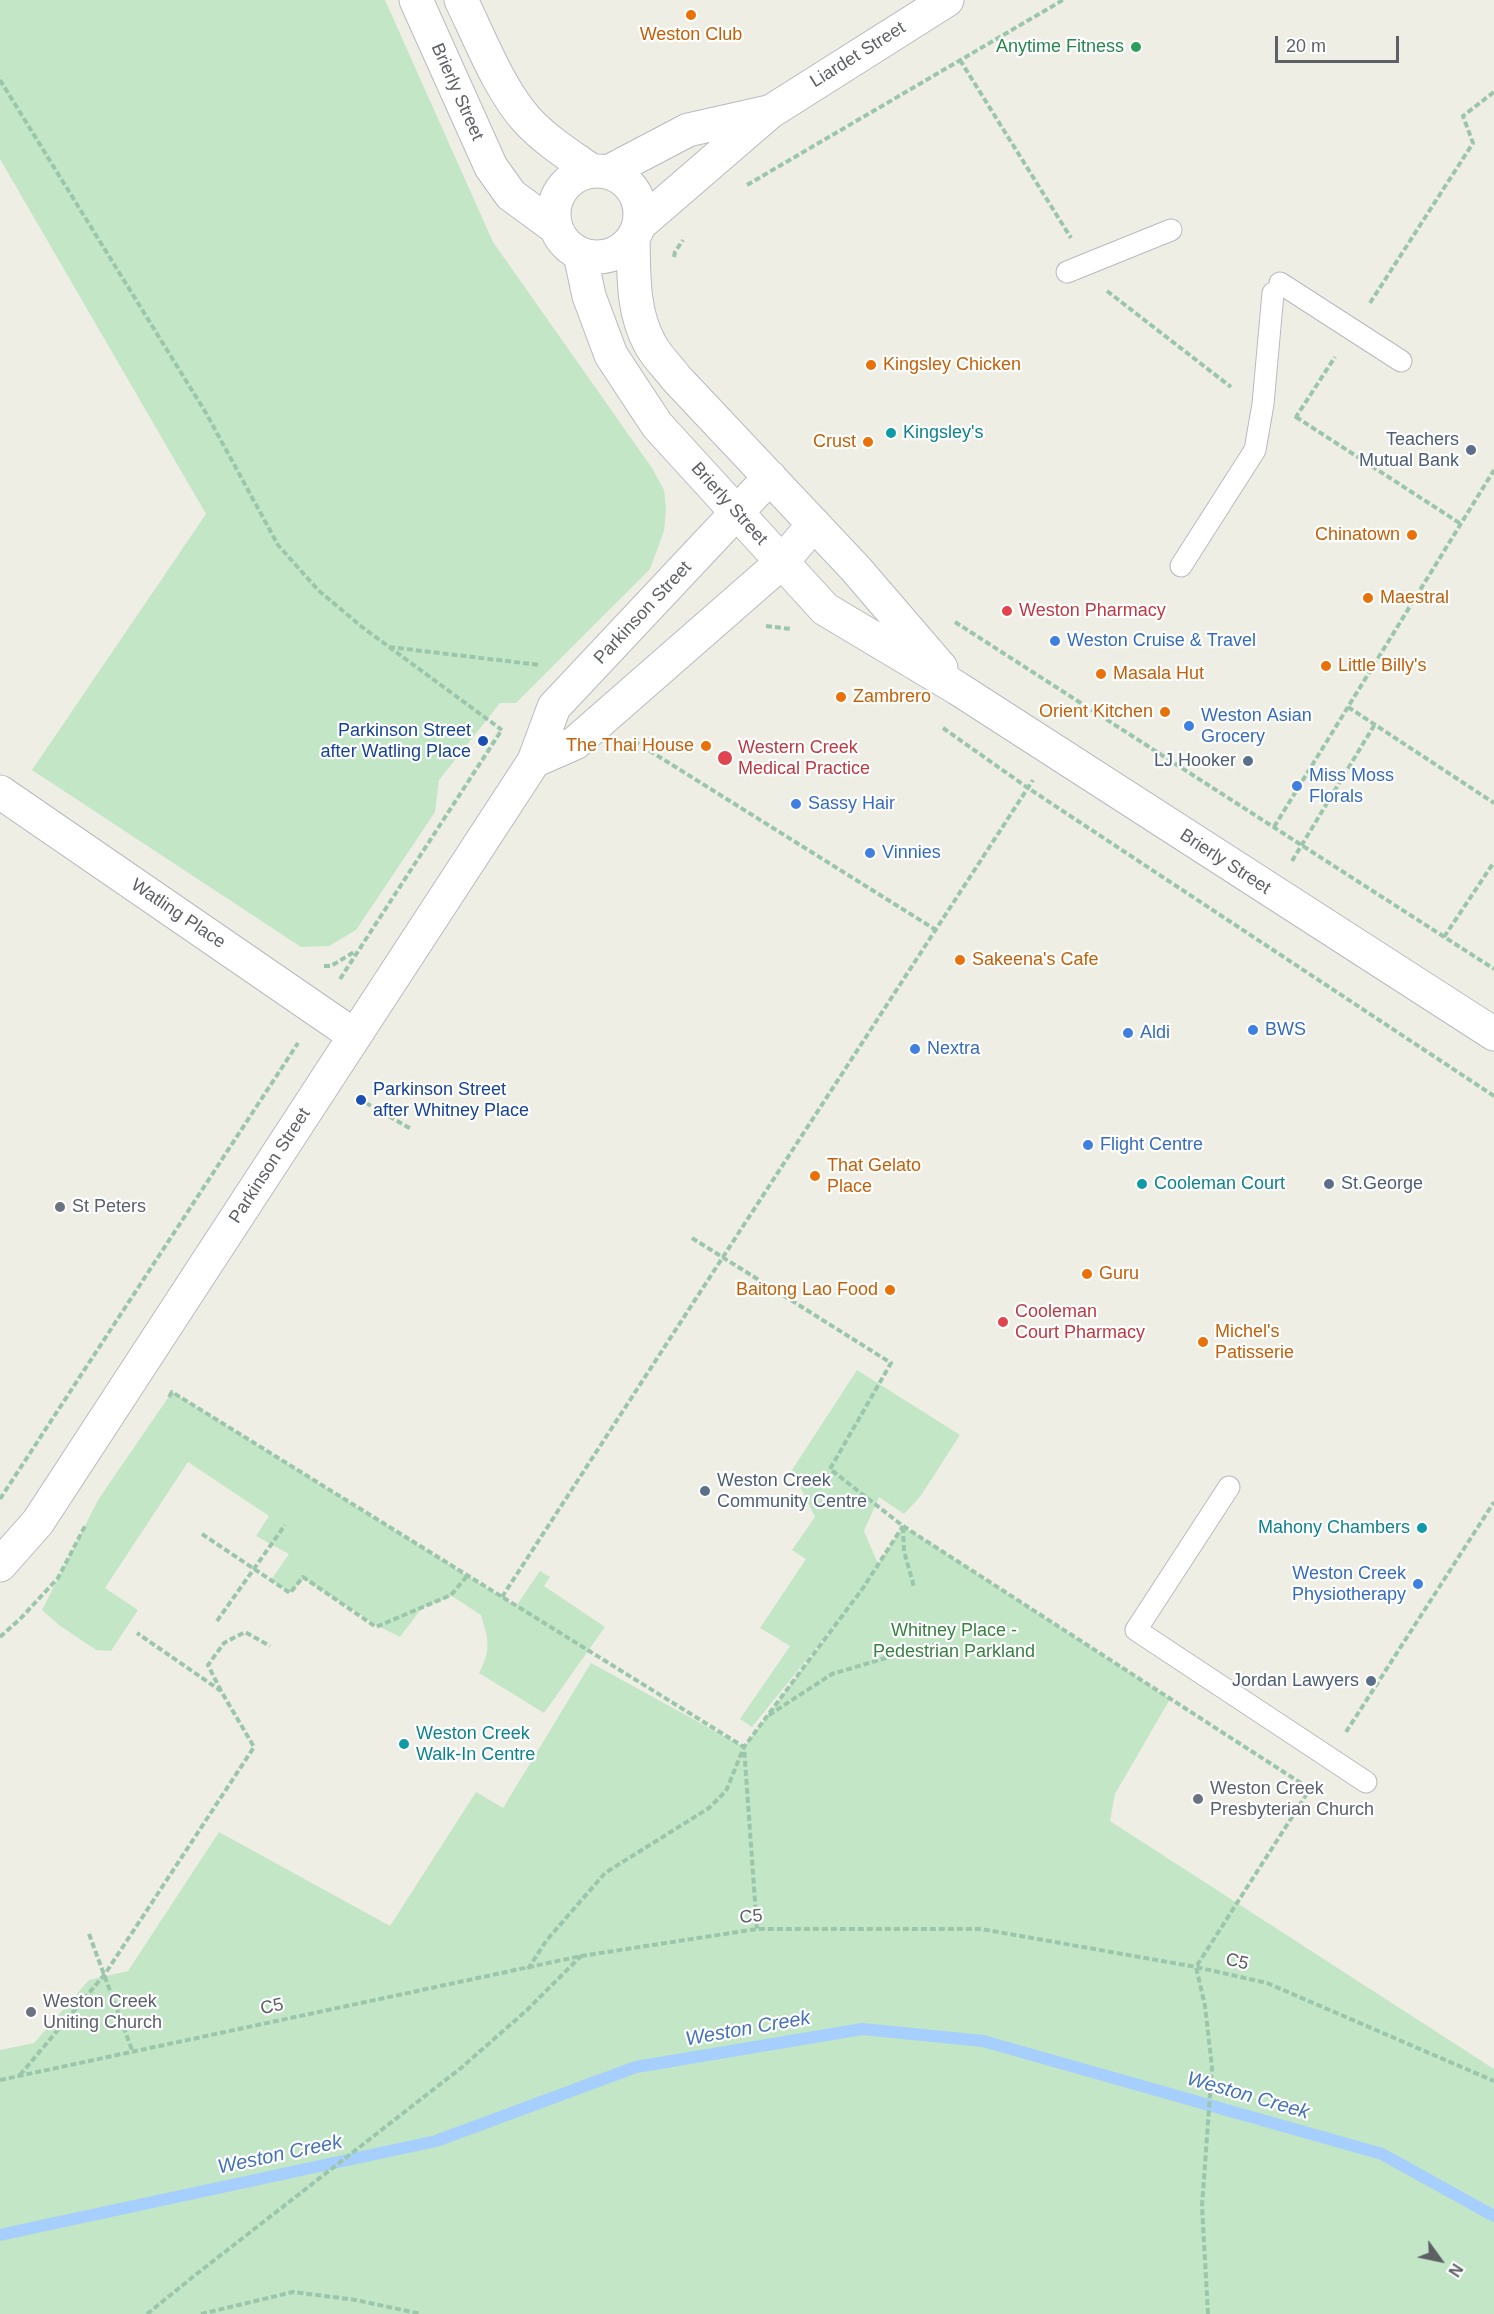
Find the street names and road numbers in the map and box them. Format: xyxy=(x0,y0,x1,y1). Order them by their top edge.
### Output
street label: Liardet Street xyxy=(806,17,910,93)
street label: Brierly Street xyxy=(426,40,488,144)
street label: Brierly Street xyxy=(686,458,772,550)
street label: Parkinson Street xyxy=(590,557,696,669)
street label: Brierly Street xyxy=(1175,825,1275,899)
street label: Watling Place xyxy=(127,874,229,954)
street label: Parkinson Street xyxy=(225,1104,315,1228)
street label: C5 xyxy=(739,1905,763,1929)
street label: C5 xyxy=(1223,1949,1251,1975)
street label: C5 xyxy=(259,1994,285,2020)

